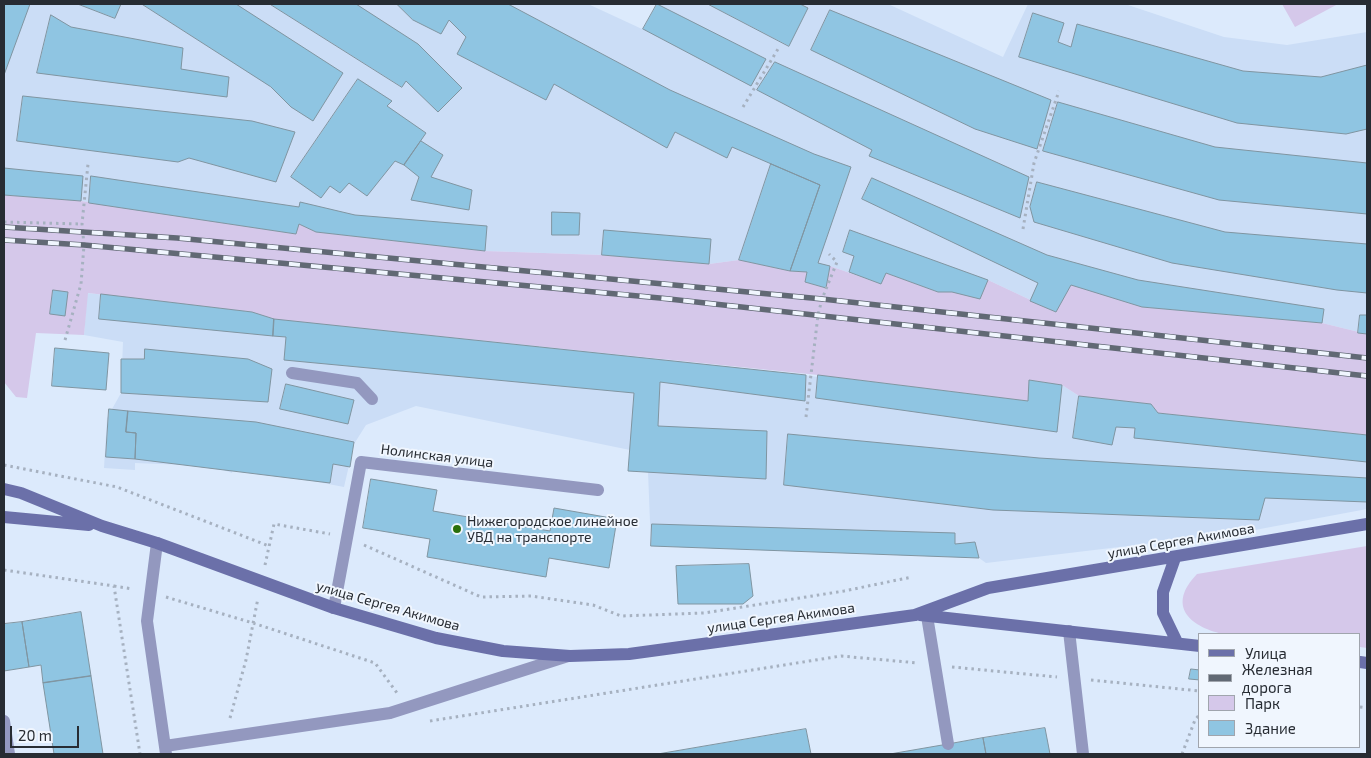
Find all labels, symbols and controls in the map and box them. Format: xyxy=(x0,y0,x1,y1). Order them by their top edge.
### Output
street label: Нолинская улица xyxy=(380,441,494,471)
place label: Нижегородское линейное УВД на транспорте xyxy=(467,513,638,546)
street label: улица Сергея Акимова xyxy=(1106,520,1256,562)
marker: Нижегородское линейное УВД на транспорте xyxy=(451,523,463,535)
street label: улица Сергея Акимова xyxy=(314,577,462,635)
street label: улица Сергея Акимова xyxy=(706,599,856,637)
legend xyxy=(1198,633,1361,748)
text: Улица xyxy=(1245,644,1287,662)
text: Железная дорога xyxy=(1242,660,1313,696)
text: Парк xyxy=(1245,694,1280,712)
scale bar xyxy=(12,716,81,748)
text: Здание xyxy=(1245,719,1296,737)
text: 20 m xyxy=(18,726,52,744)

